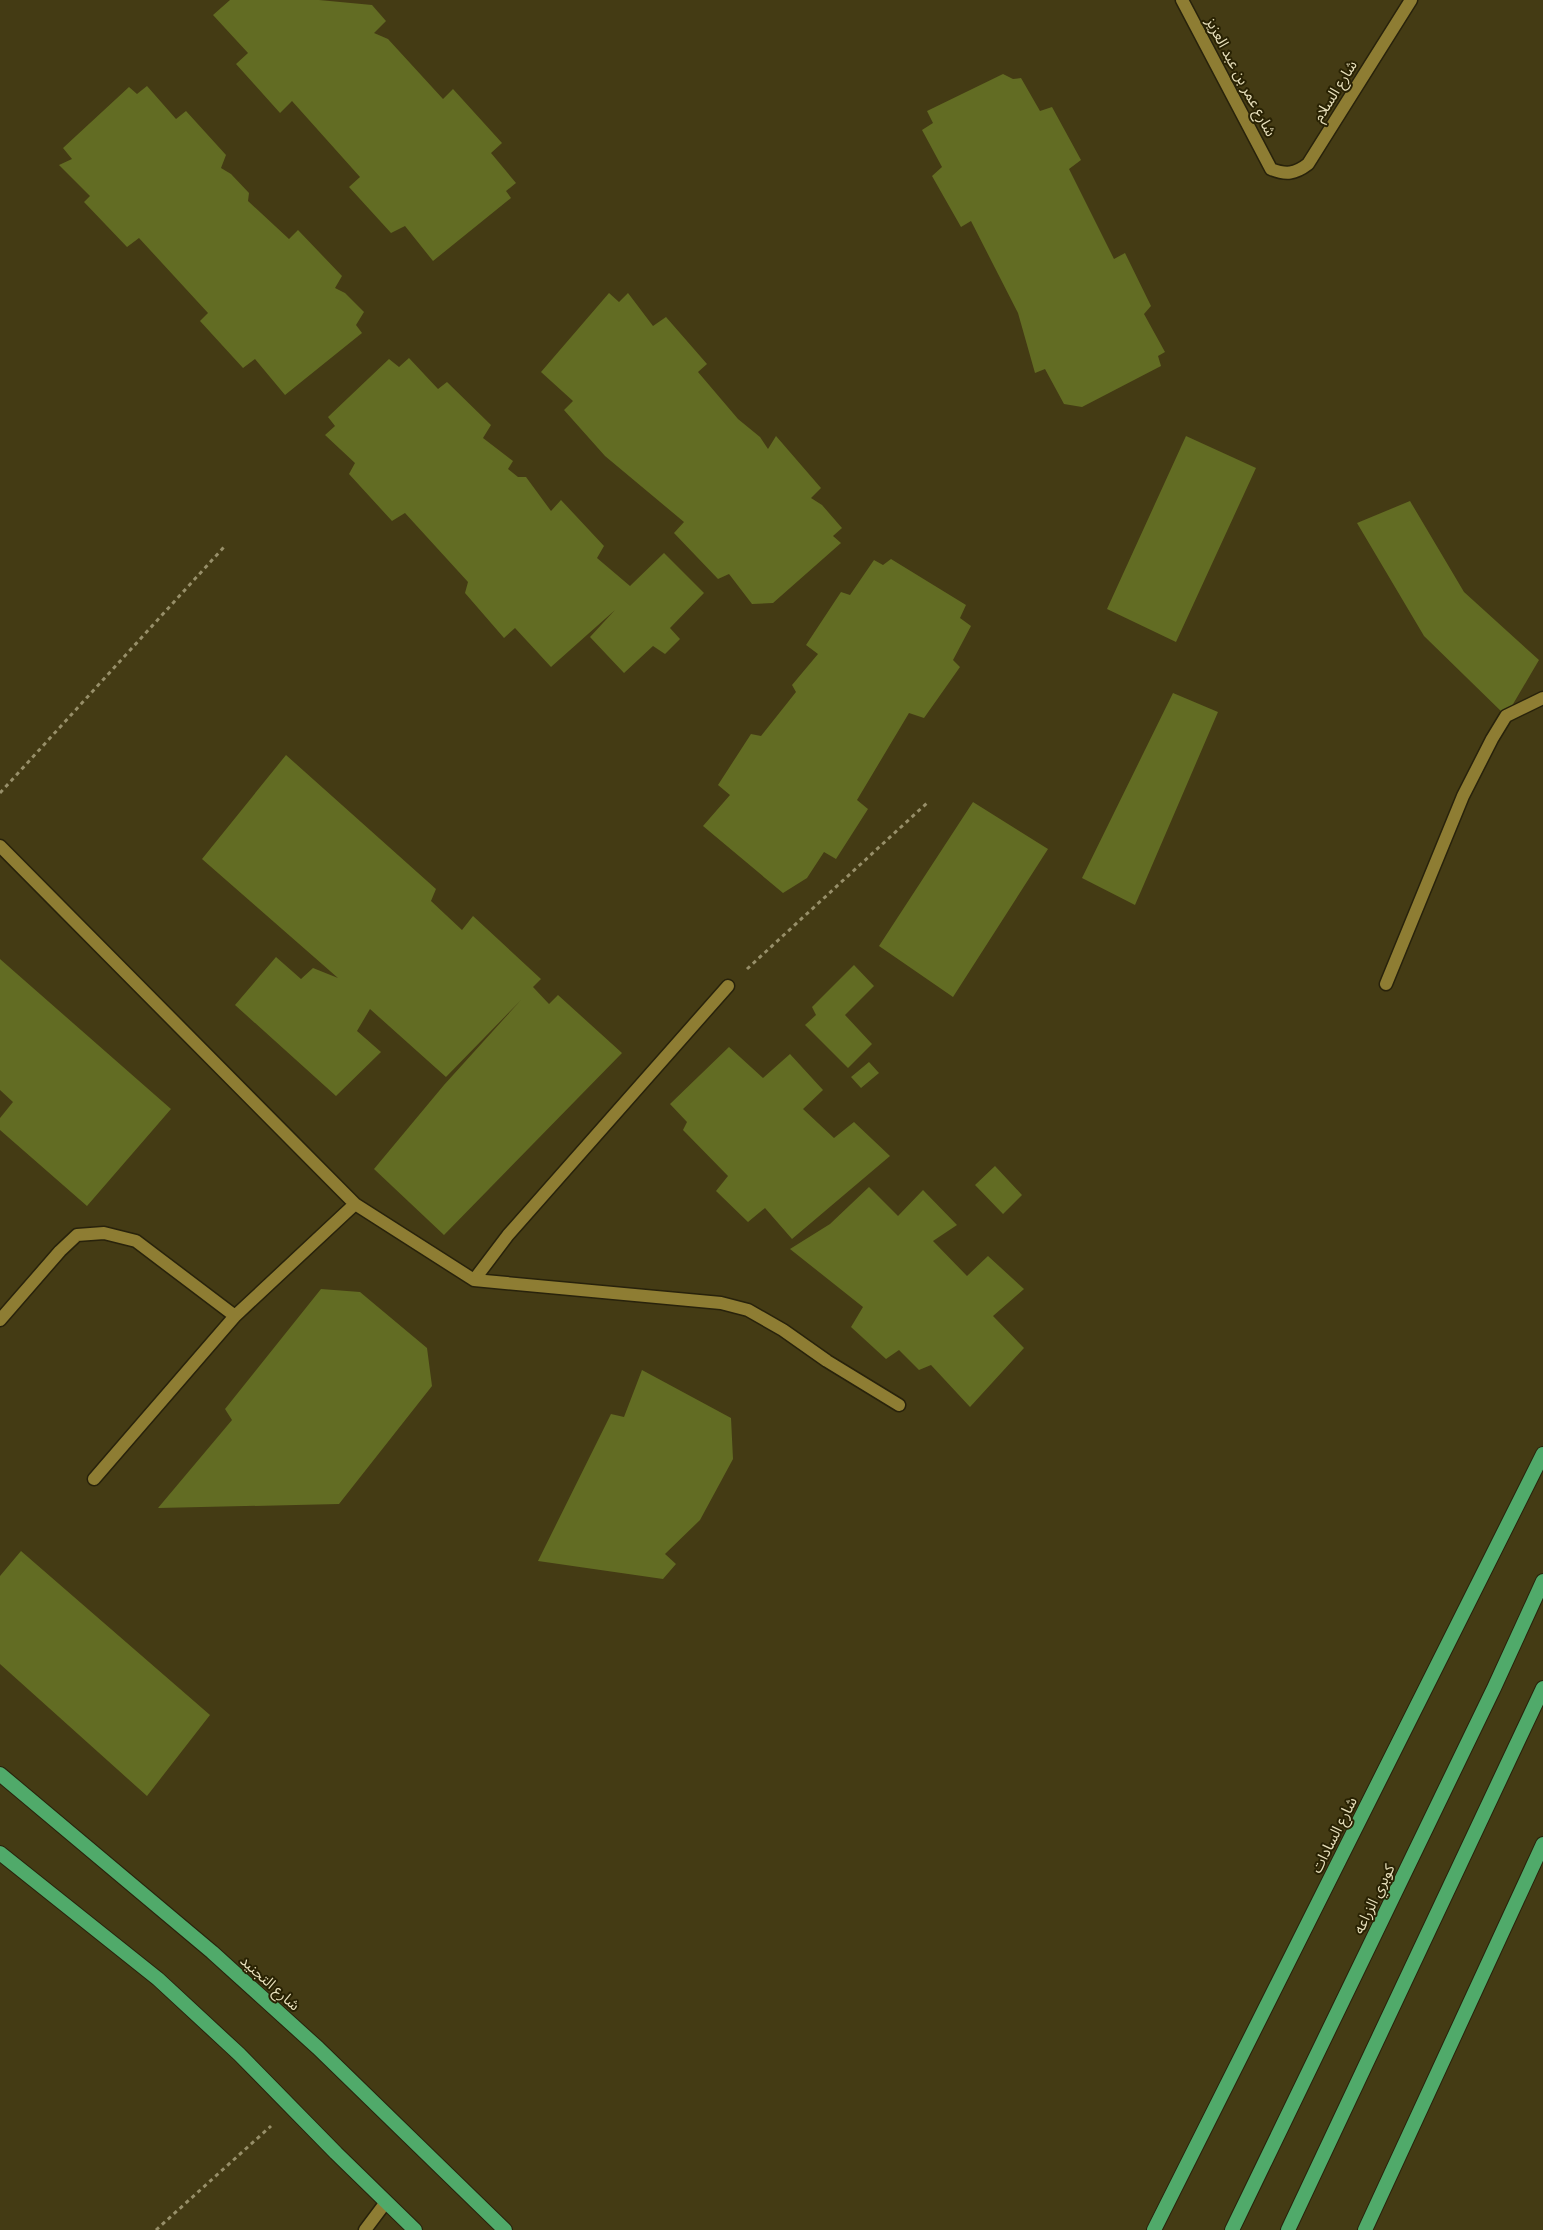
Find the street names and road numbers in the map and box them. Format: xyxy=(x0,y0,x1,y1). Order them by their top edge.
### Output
street label: شارع عمر بن عبد العزيز xyxy=(1199,14,1280,141)
street label: شارع السلام xyxy=(1309,57,1364,127)
street label: شارع السادات xyxy=(1307,1794,1364,1877)
street label: كوبري الزراعه xyxy=(1349,1861,1401,1938)
street label: شارع التجنيد xyxy=(234,1952,304,2017)

